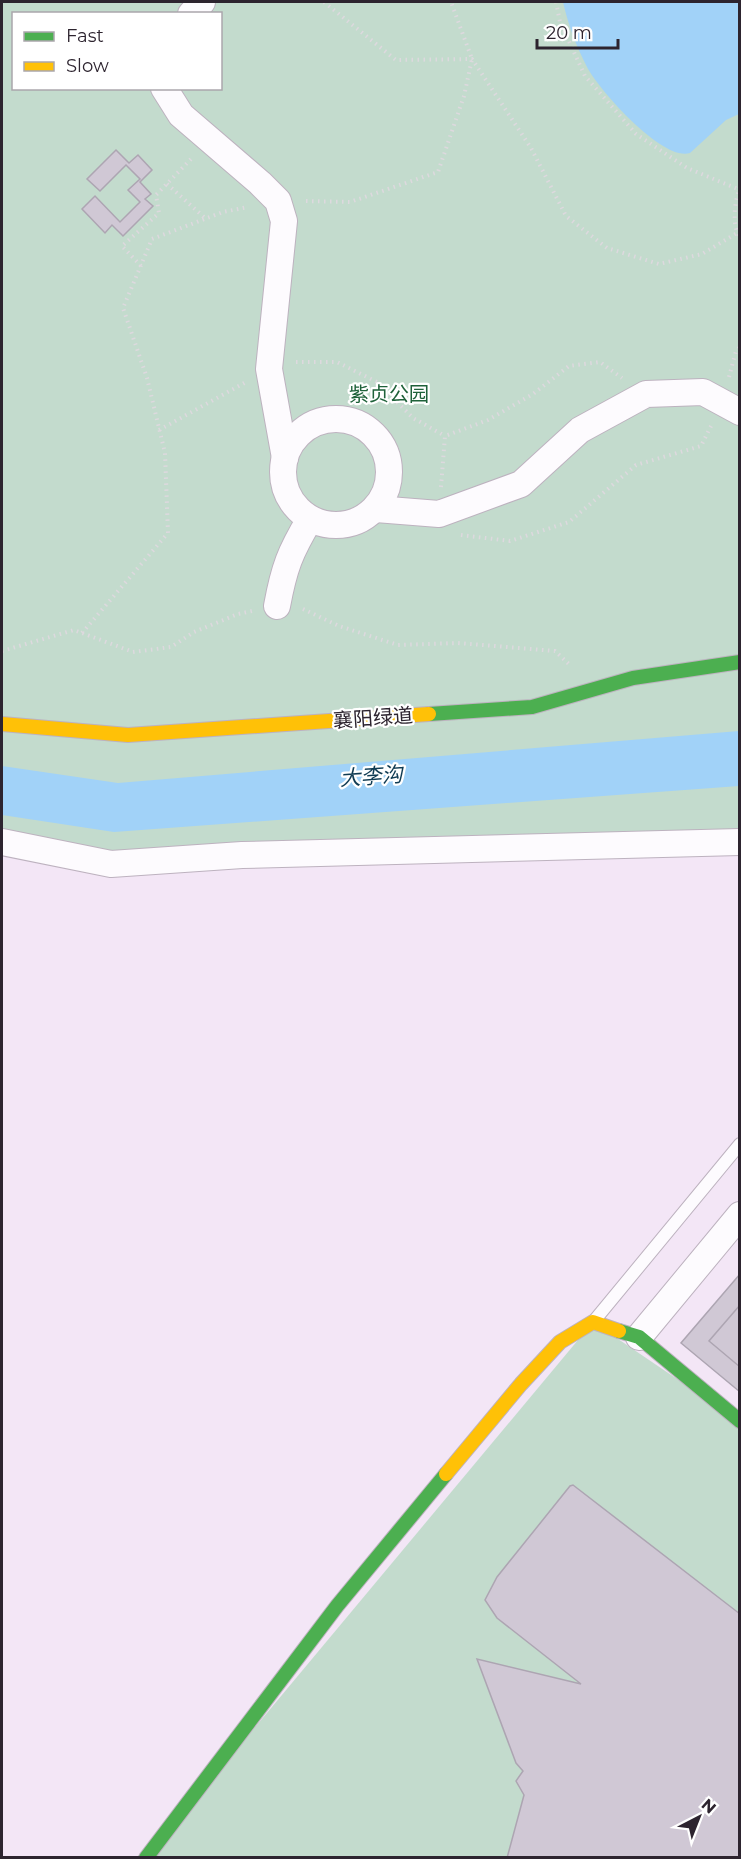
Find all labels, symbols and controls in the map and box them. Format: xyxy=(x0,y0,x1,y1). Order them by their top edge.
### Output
legend xyxy=(12,12,222,90)
scale bar xyxy=(537,12,618,50)
text: 20 m xyxy=(546,22,592,44)
text: Fast xyxy=(66,25,104,47)
text: Slow xyxy=(66,55,109,77)
park label: 紫贞公园 xyxy=(349,382,429,406)
street label: 襄阳绿道 xyxy=(332,703,414,733)
water label: 大李沟 xyxy=(339,761,405,791)
north arrow xyxy=(669,1787,729,1847)
text: N xyxy=(698,1795,720,1818)

